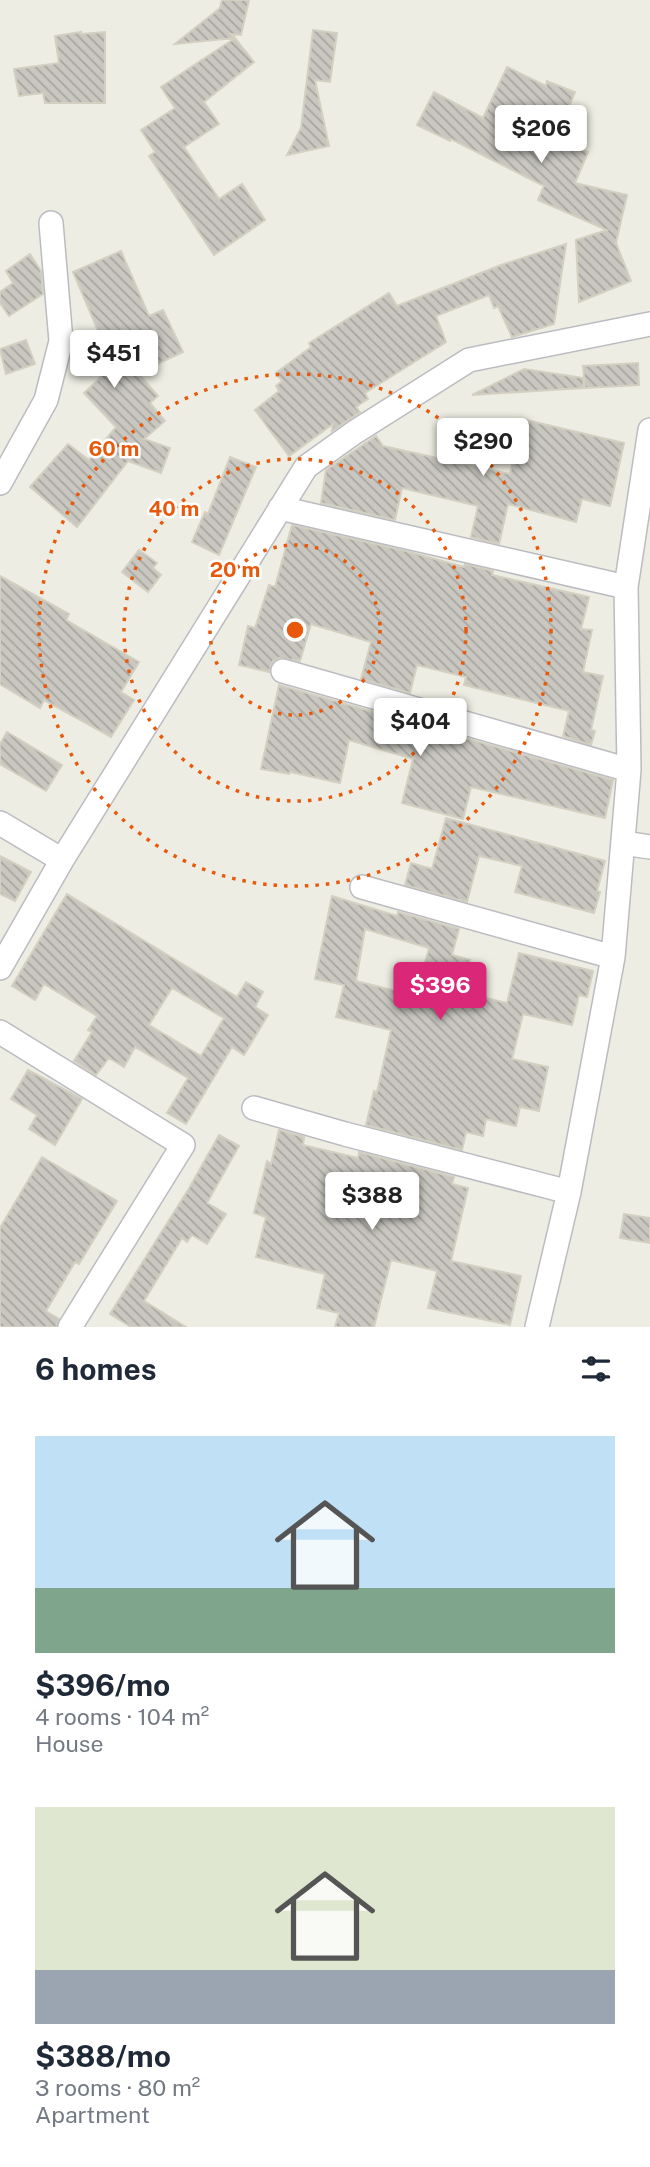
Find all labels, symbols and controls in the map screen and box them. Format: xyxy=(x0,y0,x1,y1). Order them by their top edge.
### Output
pin: $206 xyxy=(500,106,582,165)
text: $206 xyxy=(511,114,571,141)
pin: $451 xyxy=(73,330,155,390)
text: $451 xyxy=(86,339,142,366)
pin: $290 xyxy=(442,419,524,478)
text: $290 xyxy=(453,427,513,454)
text: 60 m xyxy=(89,436,139,461)
text: 40 m xyxy=(149,496,199,521)
text: 20 m xyxy=(210,557,260,582)
centre of rings xyxy=(283,618,307,642)
pin: $404 xyxy=(379,698,461,758)
text: $404 xyxy=(390,707,450,734)
pin: $396 xyxy=(399,962,481,1022)
text: $396 xyxy=(409,971,471,998)
pin: $388 xyxy=(331,1172,413,1232)
text: $388 xyxy=(341,1181,403,1208)
icon: filters xyxy=(577,1350,615,1388)
text: 6 homes xyxy=(35,1351,157,1387)
icon: home xyxy=(262,1482,388,1608)
text: $396/mo xyxy=(35,1667,170,1703)
text: 4 rooms · 104 m² xyxy=(35,1703,209,1730)
text: House xyxy=(35,1730,103,1757)
icon: home xyxy=(262,1853,388,1979)
text: $388/mo xyxy=(35,2038,171,2074)
text: 3 rooms · 80 m² xyxy=(35,2074,200,2101)
text: Apartment xyxy=(35,2101,150,2128)

